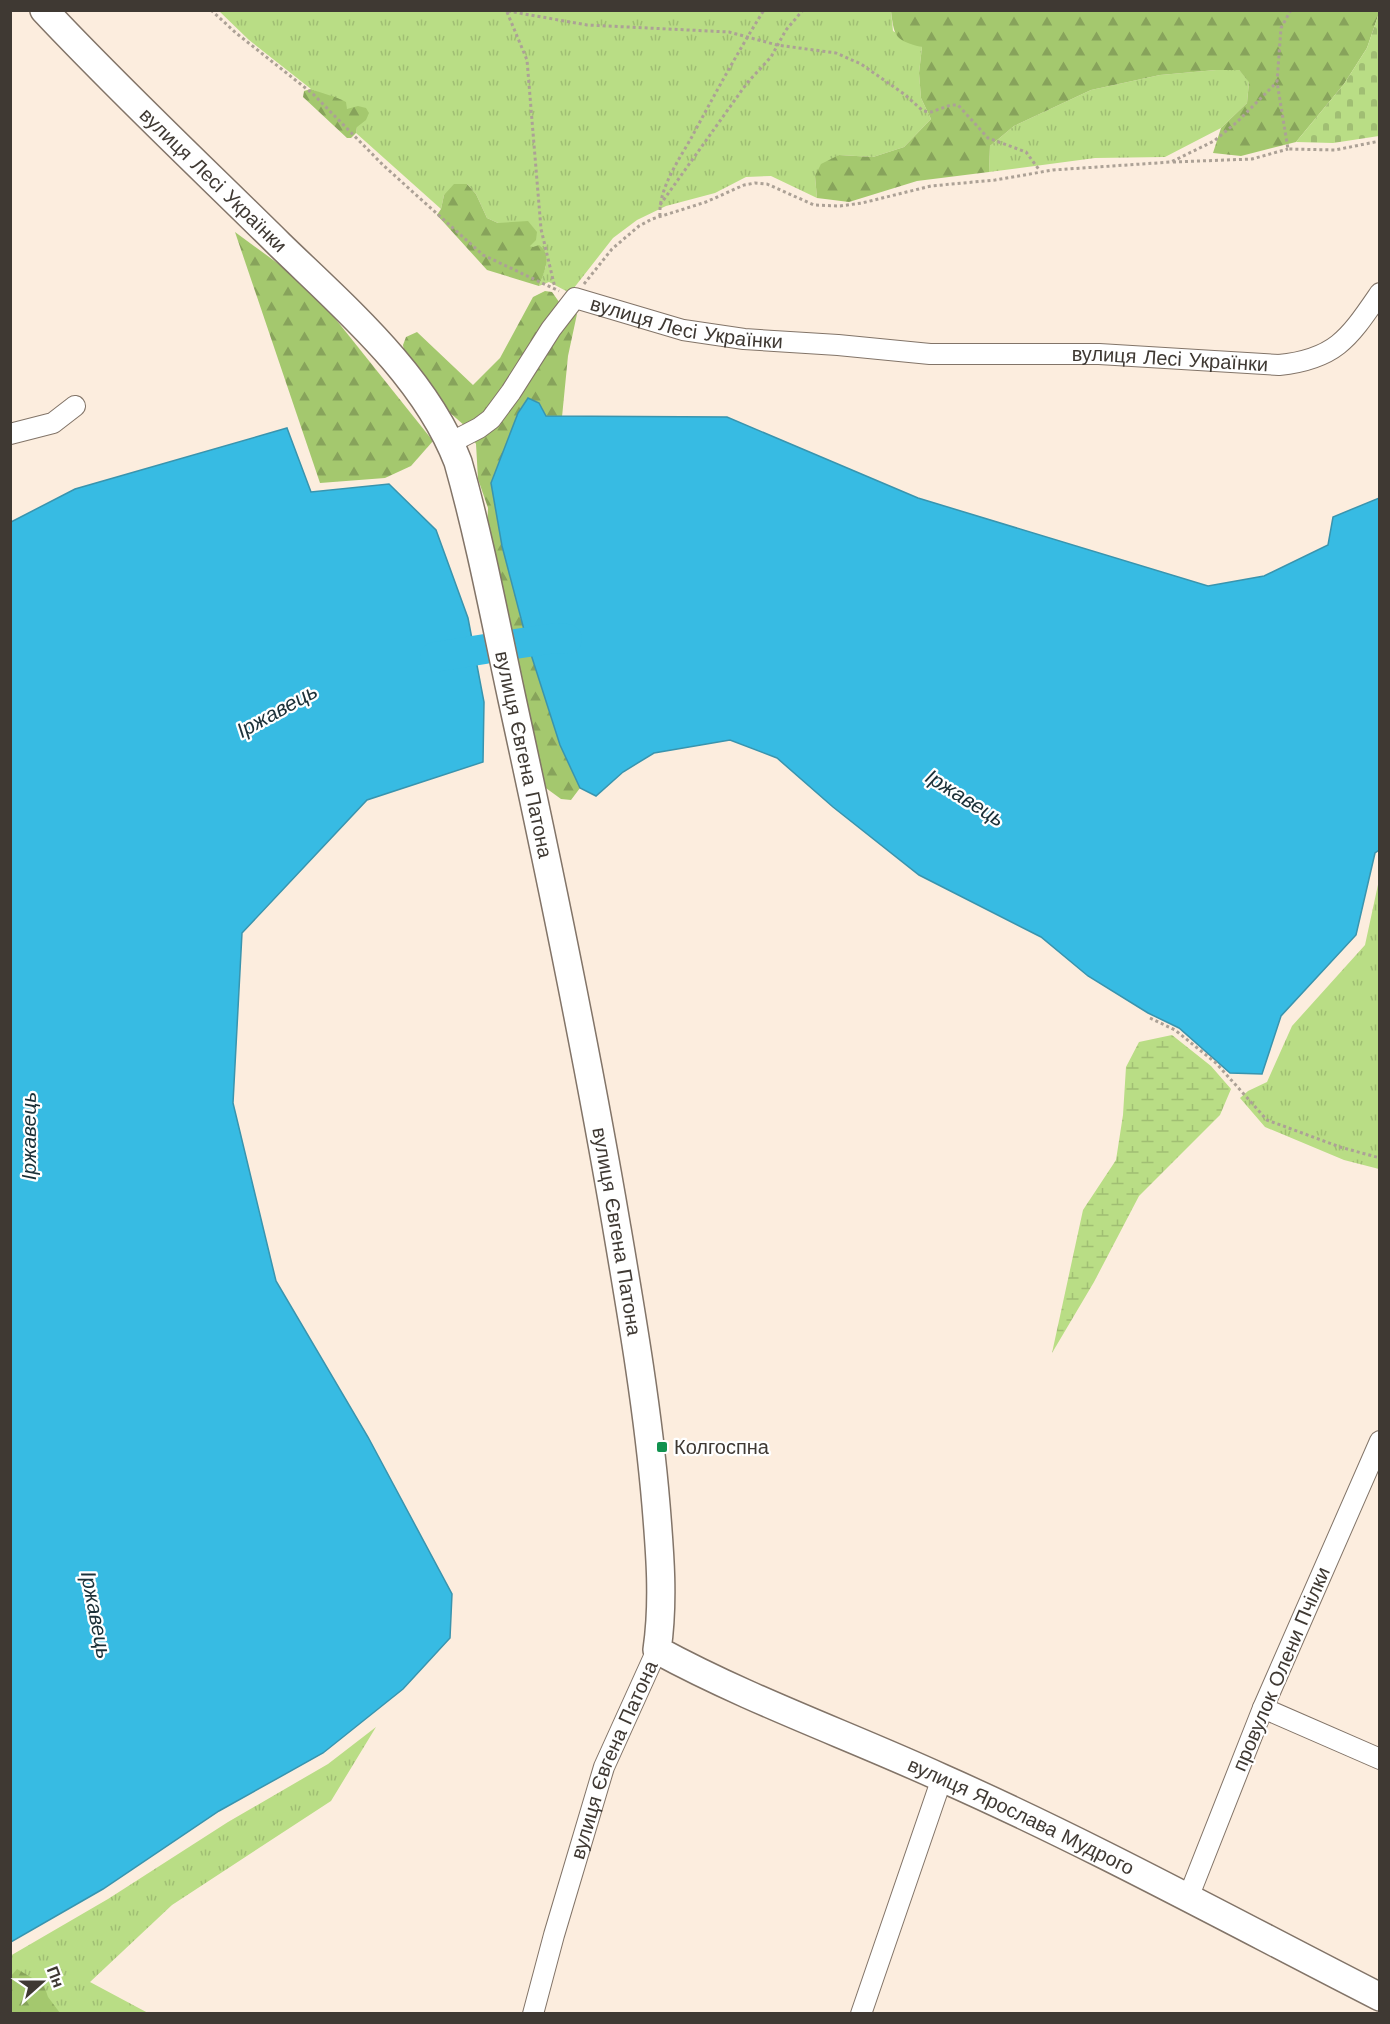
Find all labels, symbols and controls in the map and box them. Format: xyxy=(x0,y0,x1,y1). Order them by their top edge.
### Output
street label: вулиця Лесі Українки xyxy=(135,103,292,257)
street label: вулиця Лесі Українки xyxy=(588,291,784,353)
street label: вулиця Лесі Українки xyxy=(1072,342,1269,376)
street label: вулиця Євгена Патона xyxy=(490,649,558,861)
water label: Іржавець xyxy=(232,678,322,743)
water label: Іржавець xyxy=(921,763,1009,832)
water label: Іржавець xyxy=(16,1092,41,1180)
street label: вулиця Євгена Патона xyxy=(587,1125,647,1338)
place label: Колгоспна xyxy=(674,1435,770,1459)
marker: Колгоспна xyxy=(655,1440,669,1454)
street label: провулок Олени Пчілки xyxy=(1227,1563,1335,1775)
water label: Іржавець xyxy=(76,1569,117,1661)
street label: вулиця Євгена Патона xyxy=(565,1656,663,1862)
street label: вулиця Ярослава Мудрого xyxy=(904,1752,1138,1880)
north arrow xyxy=(12,1952,72,2012)
text: Пн xyxy=(43,1964,68,1990)

